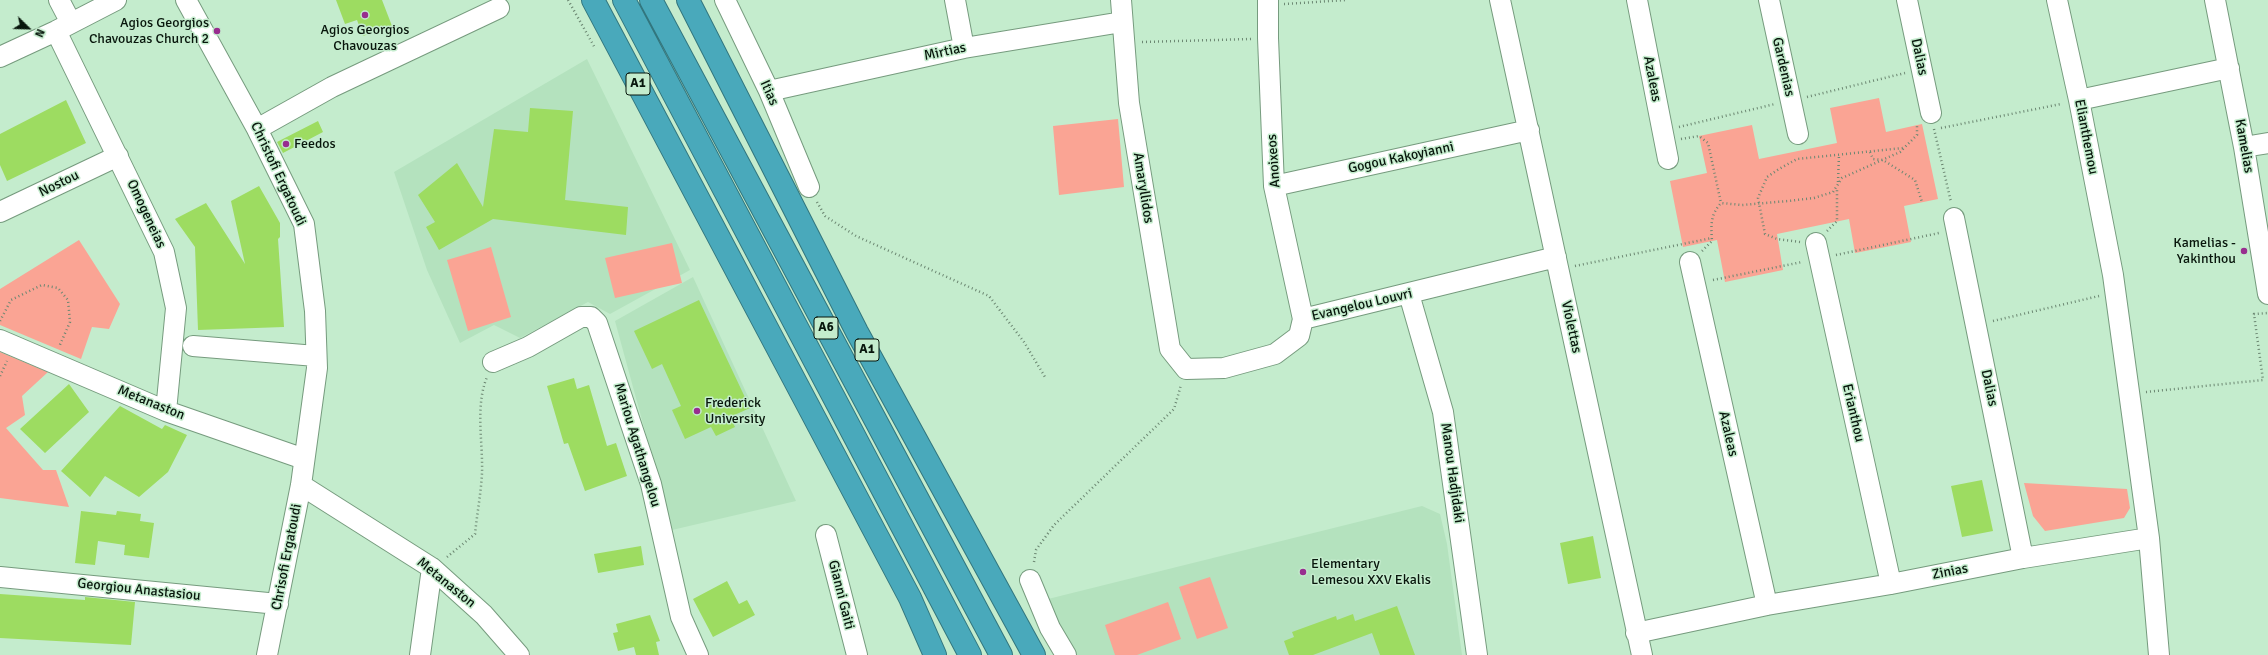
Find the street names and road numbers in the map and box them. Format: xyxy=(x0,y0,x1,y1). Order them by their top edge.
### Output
street label: Gardenias xyxy=(1768,36,1798,98)
street label: Dalias xyxy=(1907,37,1931,77)
street label: Mirtias xyxy=(922,39,968,65)
street label: Azaleas xyxy=(1639,55,1665,103)
road number: A1 xyxy=(626,73,650,95)
street label: Itias xyxy=(756,78,782,108)
street label: Elianthemou xyxy=(2070,98,2102,176)
street label: Kamelias xyxy=(2231,118,2257,174)
street label: Christofi Ergatoudi xyxy=(247,119,309,229)
street label: Anoixeos xyxy=(1264,134,1284,188)
street label: Gogou Kakoyianni xyxy=(1347,139,1455,177)
street label: Amaryllidos xyxy=(1129,151,1157,225)
street label: Nostou xyxy=(36,167,82,201)
street label: Omogeneias xyxy=(123,177,169,251)
street label: Evangelou Louvri xyxy=(1310,285,1414,325)
street label: Violettas xyxy=(1557,299,1585,355)
road number: A6 xyxy=(814,317,838,339)
road number: A1 xyxy=(855,339,879,361)
street label: Dalias xyxy=(1977,368,2001,408)
street label: Mariou Agathangelou xyxy=(610,381,664,509)
street label: Metanaston xyxy=(115,382,187,424)
street label: Erianthou xyxy=(1838,382,1868,444)
street label: Azaleas xyxy=(1715,410,1741,458)
street label: Manou Hadjidaki xyxy=(1437,422,1467,524)
street label: Chrisofi Ergatoudi xyxy=(268,502,306,612)
street label: Metanaston xyxy=(413,554,479,612)
street label: Gianni Gaiti xyxy=(824,559,858,631)
street label: Zinias xyxy=(1931,560,1969,584)
street label: Georgiou Anastasiou xyxy=(77,575,201,605)

